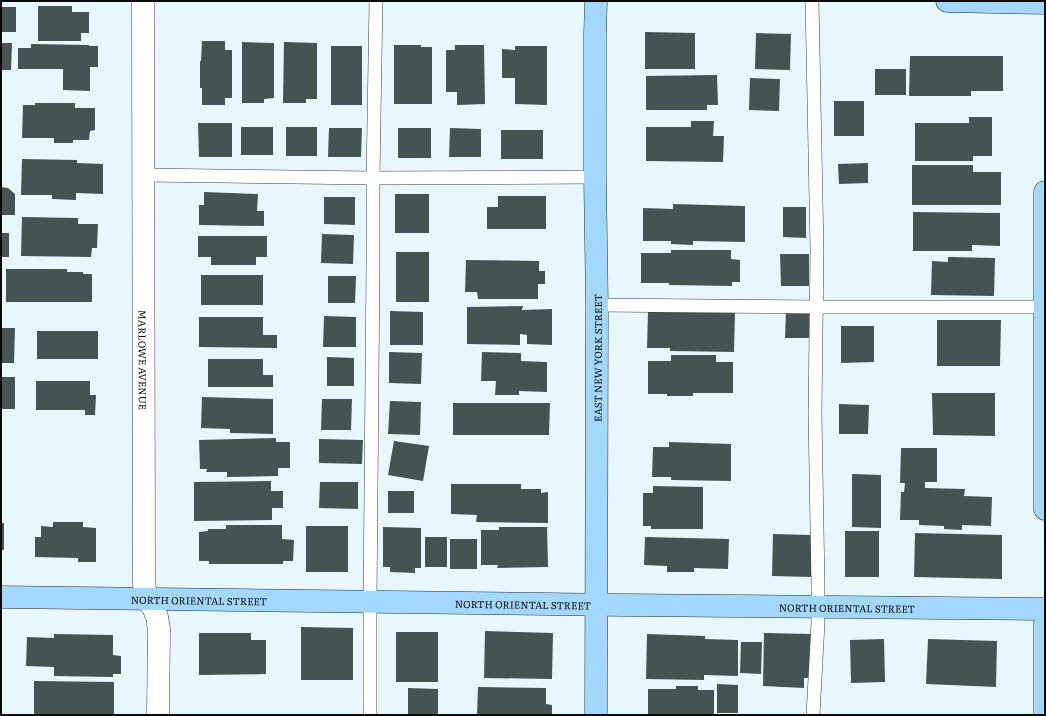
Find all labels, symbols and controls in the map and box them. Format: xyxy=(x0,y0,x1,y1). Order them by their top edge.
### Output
street label: EAST NEW YORK STREET xyxy=(589,294,605,422)
street label: MARLOWE AVENUE xyxy=(136,310,151,410)
street label: NORTH ORIENTAL STREET xyxy=(131,591,267,608)
street label: NORTH ORIENTAL STREET xyxy=(455,595,591,612)
street label: NORTH ORIENTAL STREET xyxy=(779,599,915,615)

